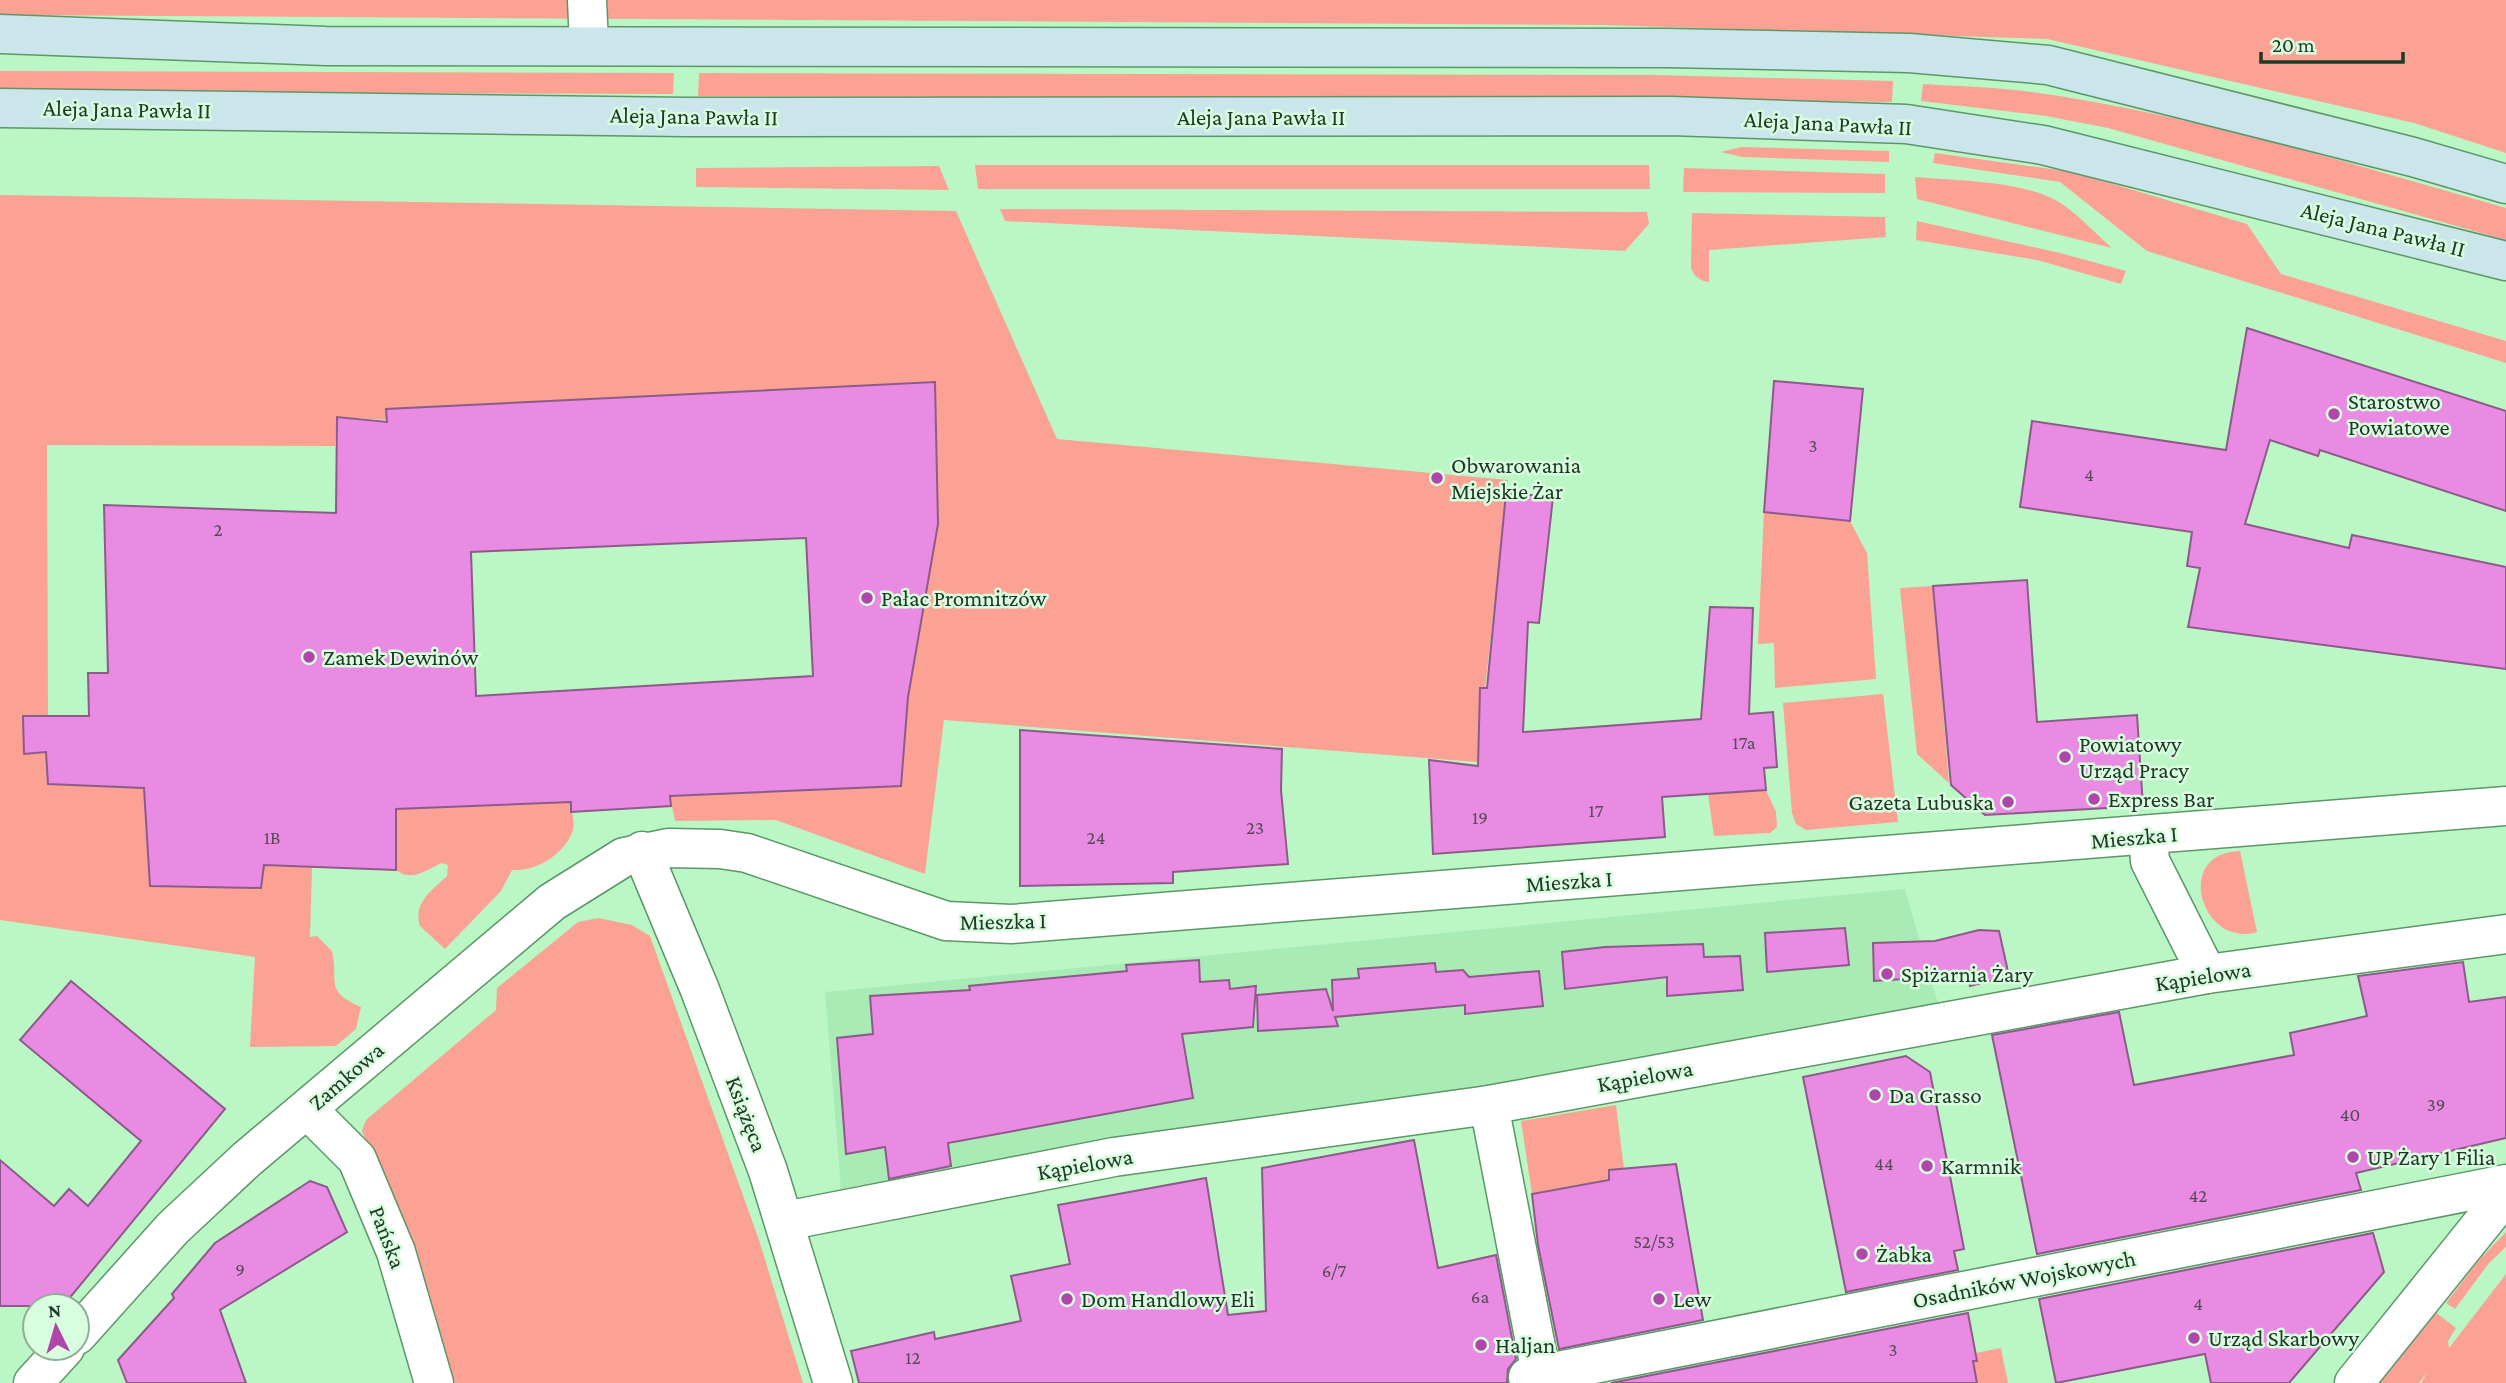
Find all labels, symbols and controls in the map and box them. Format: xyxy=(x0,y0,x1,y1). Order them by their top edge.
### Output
scale bar xyxy=(2261,21,2403,65)
text: 20 m xyxy=(2272,33,2315,57)
street label: Aleja Jana Pawła II xyxy=(43,95,211,123)
street label: Aleja Jana Pawła II xyxy=(610,102,778,130)
street label: Aleja Jana Pawła II xyxy=(1177,104,1345,130)
street label: Aleja Jana Pawła II xyxy=(1743,106,1913,140)
street label: Aleja Jana Pawła II xyxy=(2298,196,2468,262)
place label: Starostwo Powiatowe xyxy=(2348,388,2450,440)
marker: Starostwo Powiatowe xyxy=(2326,406,2342,422)
house number: 3 xyxy=(1808,435,1818,456)
place label: Obwarowania Miejskie Żar xyxy=(1451,452,1581,504)
house number: 4 xyxy=(2084,464,2094,485)
marker: Obwarowania Miejskie Żar xyxy=(1429,470,1445,486)
house number: 2 xyxy=(213,519,223,540)
place label: Pałac Promnitzów xyxy=(881,585,1047,611)
marker: Pałac Promnitzów xyxy=(859,590,875,606)
place label: Zamek Dewinów xyxy=(323,644,479,670)
marker: Zamek Dewinów xyxy=(301,649,317,665)
place label: Powiatowy Urząd Pracy xyxy=(2079,731,2189,783)
house number: 17a xyxy=(1732,732,1756,753)
marker: Powiatowy Urząd Pracy xyxy=(2057,749,2073,765)
place label: Express Bar xyxy=(2108,786,2215,812)
place label: Gazeta Lubuska xyxy=(1848,789,1994,815)
marker: Express Bar xyxy=(2086,791,2102,807)
marker: Gazeta Lubuska xyxy=(2000,794,2016,810)
house number: 17 xyxy=(1588,800,1604,821)
house number: 19 xyxy=(1472,807,1488,828)
house number: 23 xyxy=(1246,817,1264,838)
street label: Mieszka I xyxy=(2090,820,2178,854)
house number: 1B xyxy=(264,827,280,848)
house number: 24 xyxy=(1087,827,1105,848)
street label: Mieszka I xyxy=(1525,865,1613,897)
street label: Mieszka I xyxy=(959,907,1047,935)
street label: Kąpielowa xyxy=(2153,956,2253,996)
place label: Spiżarnia Żary xyxy=(1901,961,2034,987)
marker: Spiżarnia Żary xyxy=(1879,966,1895,982)
street label: Zamkowa xyxy=(303,1036,389,1116)
street label: Kąpielowa xyxy=(1595,1055,1695,1097)
street label: Książęca xyxy=(721,1072,773,1156)
place label: Da Grasso xyxy=(1889,1082,1982,1108)
marker: Da Grasso xyxy=(1867,1087,1883,1103)
house number: 39 xyxy=(2427,1094,2445,1115)
house number: 40 xyxy=(2340,1104,2360,1125)
street label: Kąpielowa xyxy=(1035,1143,1135,1185)
place label: UP Żary 1 Filia xyxy=(2367,1144,2496,1170)
marker: UP Żary 1 Filia xyxy=(2345,1149,2361,1165)
house number: 44 xyxy=(1874,1153,1894,1174)
place label: Karmnik xyxy=(1941,1153,2021,1179)
marker: Karmnik xyxy=(1919,1158,1935,1174)
house number: 42 xyxy=(2189,1185,2207,1206)
street label: Pańska xyxy=(364,1202,412,1272)
house number: 52/53 xyxy=(1633,1231,1675,1252)
place label: Żabka xyxy=(1876,1241,1932,1267)
street label: Osadników Wojskowych xyxy=(1910,1245,2138,1313)
marker: Żabka xyxy=(1854,1246,1870,1262)
house number: 9 xyxy=(235,1259,245,1280)
house number: 6/7 xyxy=(1322,1260,1346,1281)
place label: Dom Handlowy Eli xyxy=(1081,1286,1255,1312)
house number: 6a xyxy=(1471,1286,1489,1307)
place label: Lew xyxy=(1673,1286,1712,1312)
marker: Dom Handlowy Eli xyxy=(1059,1291,1075,1307)
marker: Lew xyxy=(1651,1291,1667,1307)
north arrow xyxy=(21,1292,91,1362)
house number: 4 xyxy=(2193,1293,2203,1314)
text: N xyxy=(47,1300,62,1322)
place label: Urząd Skarbowy xyxy=(2208,1325,2359,1351)
marker: Urząd Skarbowy xyxy=(2186,1330,2202,1346)
place label: Haljan xyxy=(1495,1332,1555,1358)
marker: Haljan xyxy=(1473,1337,1489,1353)
house number: 3 xyxy=(1888,1339,1898,1360)
house number: 12 xyxy=(905,1347,921,1368)

